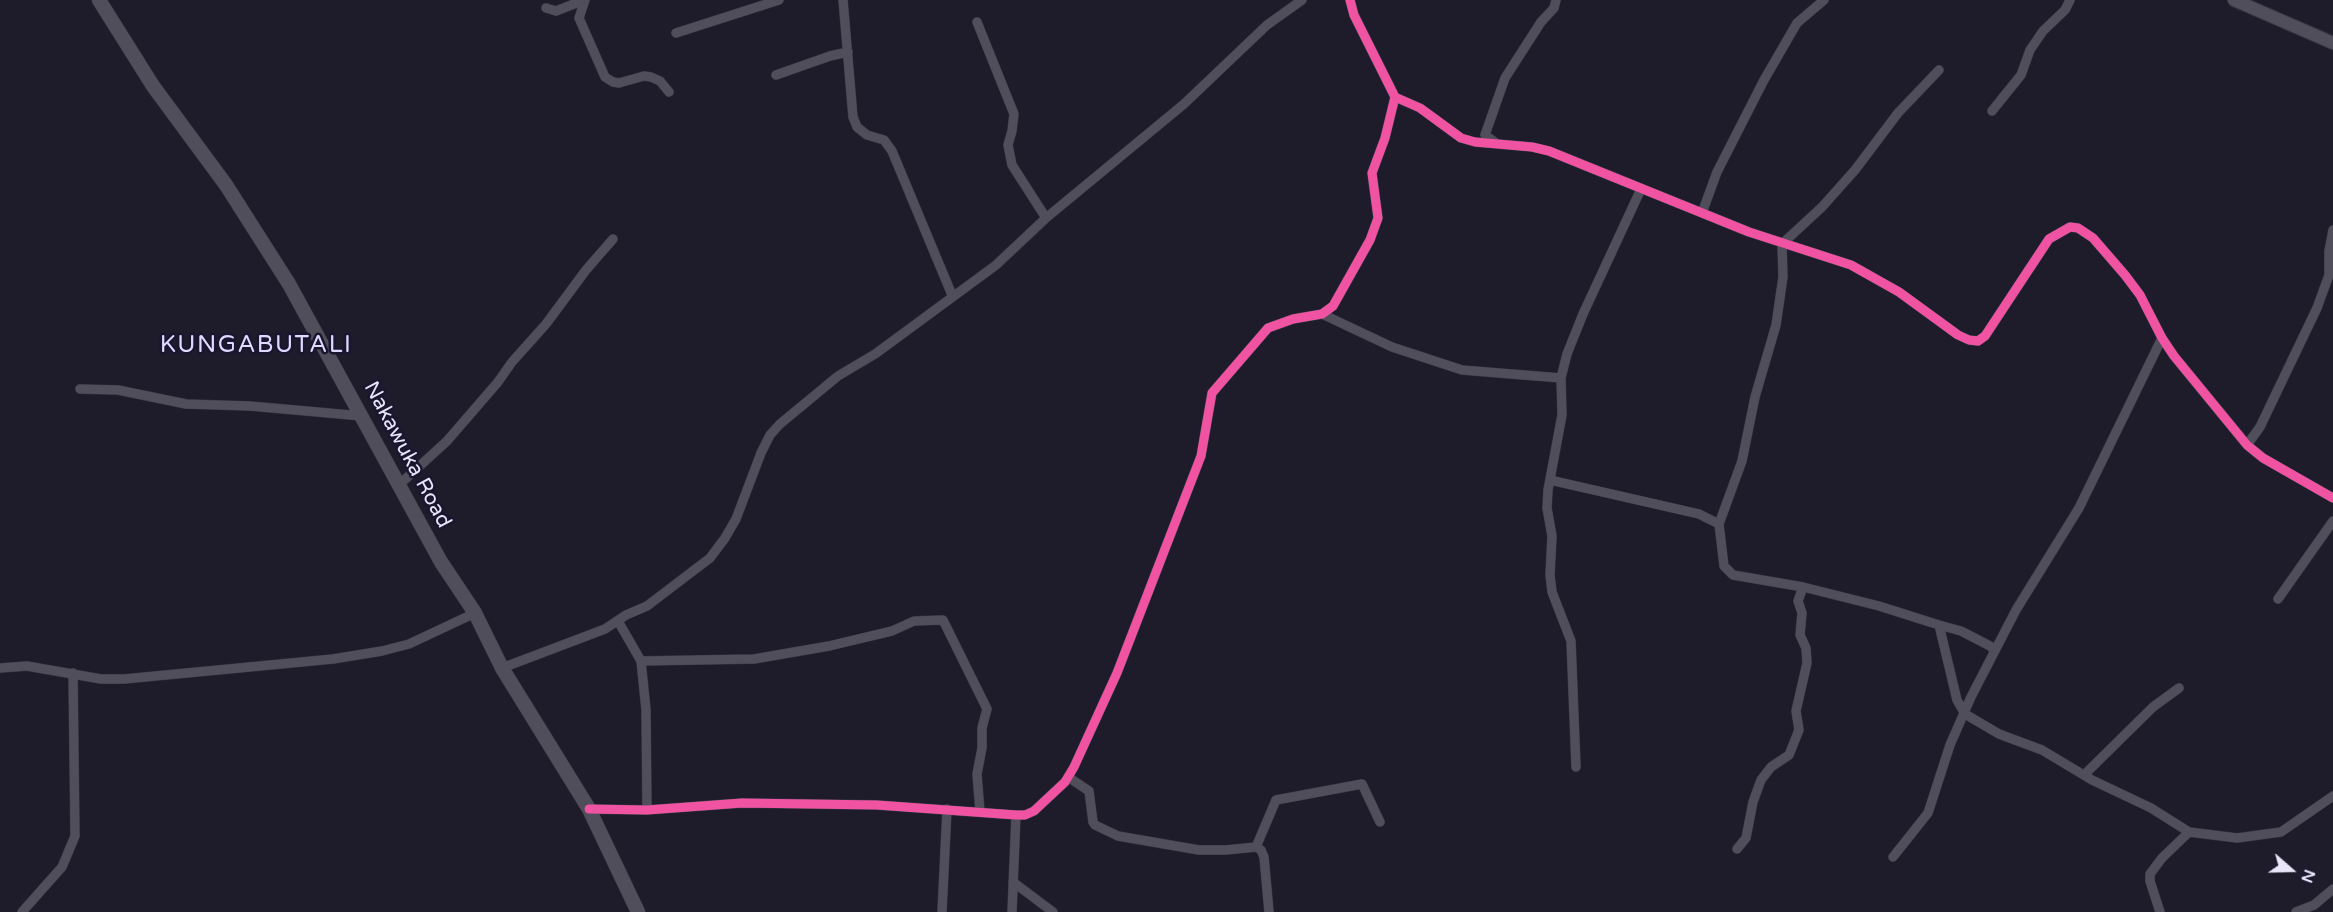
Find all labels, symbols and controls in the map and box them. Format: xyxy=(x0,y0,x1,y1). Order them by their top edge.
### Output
district label: KUNGABUTALI xyxy=(160,332,352,360)
street label: Nakawuka Road xyxy=(358,377,456,533)
north arrow xyxy=(2261,840,2321,900)
text: N xyxy=(2296,867,2320,886)

